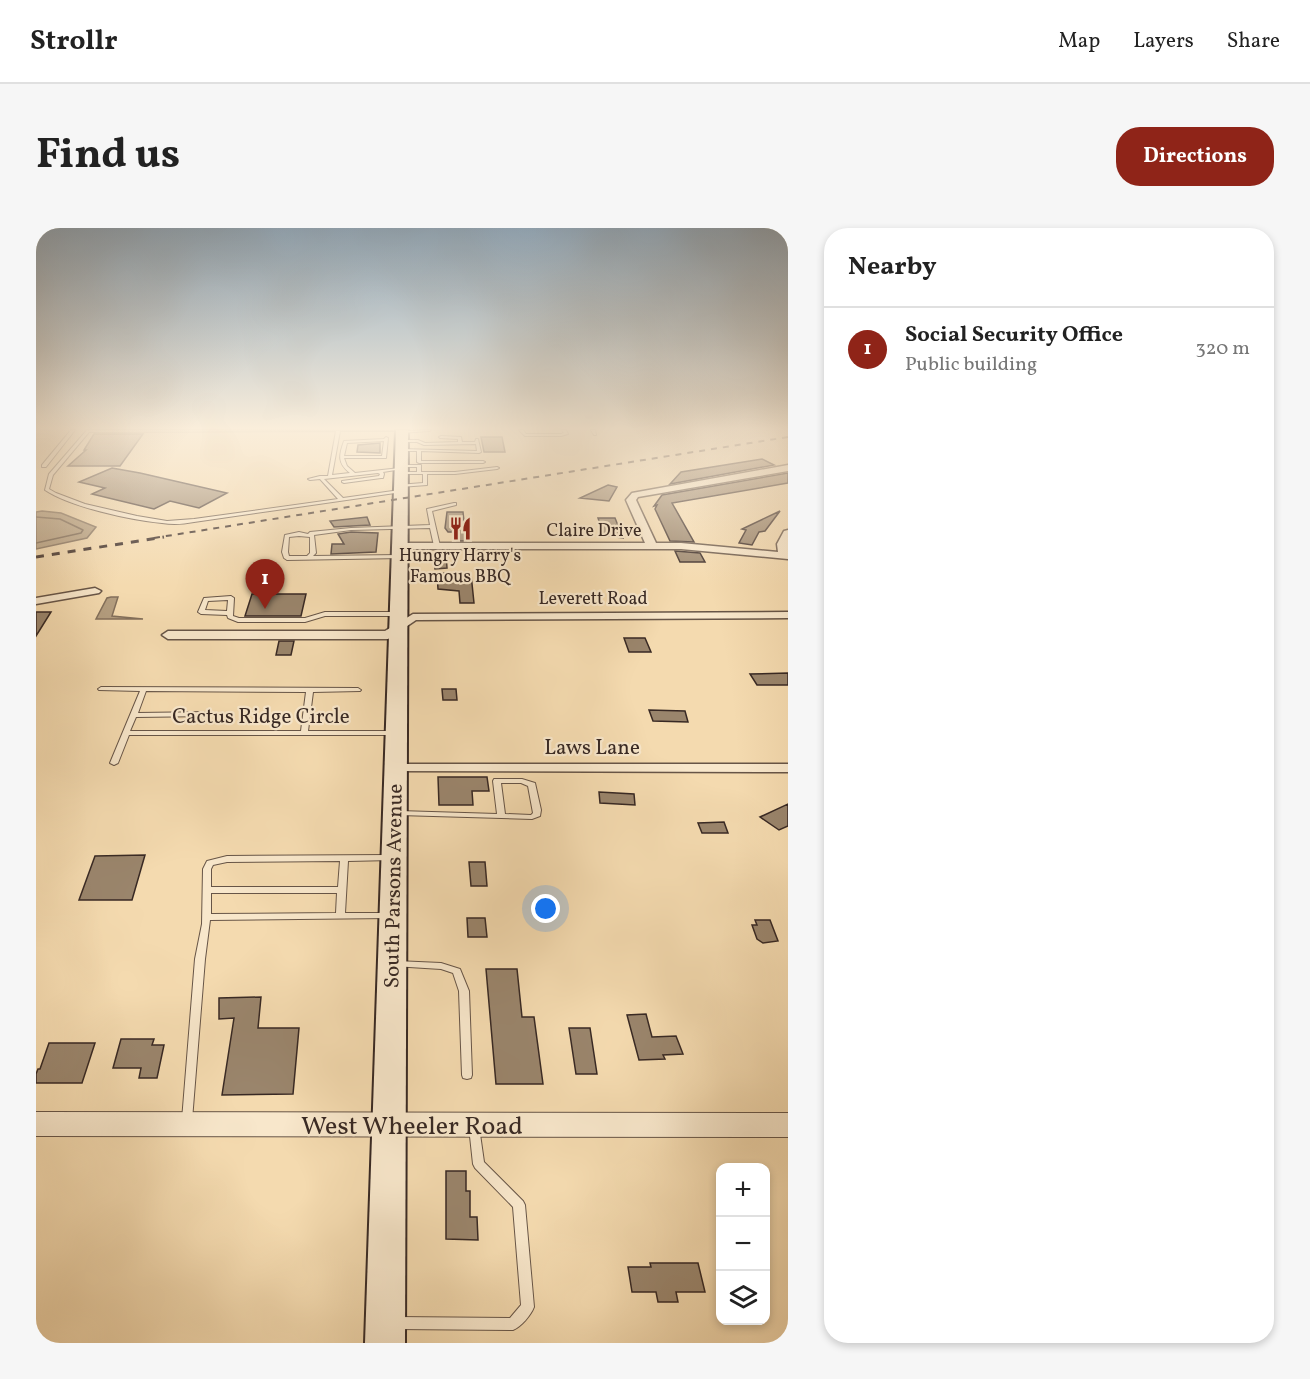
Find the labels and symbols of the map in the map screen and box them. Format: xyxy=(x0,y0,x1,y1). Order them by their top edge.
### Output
restaurant icon: Hungry Harry's Famous BBQ xyxy=(447,516,473,542)
street label: Claire Drive xyxy=(546,519,642,544)
place label: Hungry Harry's Famous BBQ xyxy=(399,544,521,590)
pin: 1 xyxy=(246,560,284,609)
street label: Leverett Road xyxy=(538,587,648,612)
street label: Cactus Ridge Circle xyxy=(172,703,350,732)
street label: Laws Lane xyxy=(544,734,640,763)
street label: South Parsons Avenue xyxy=(378,783,411,989)
your location xyxy=(531,894,560,923)
street label: West Wheeler Road xyxy=(301,1109,523,1145)

